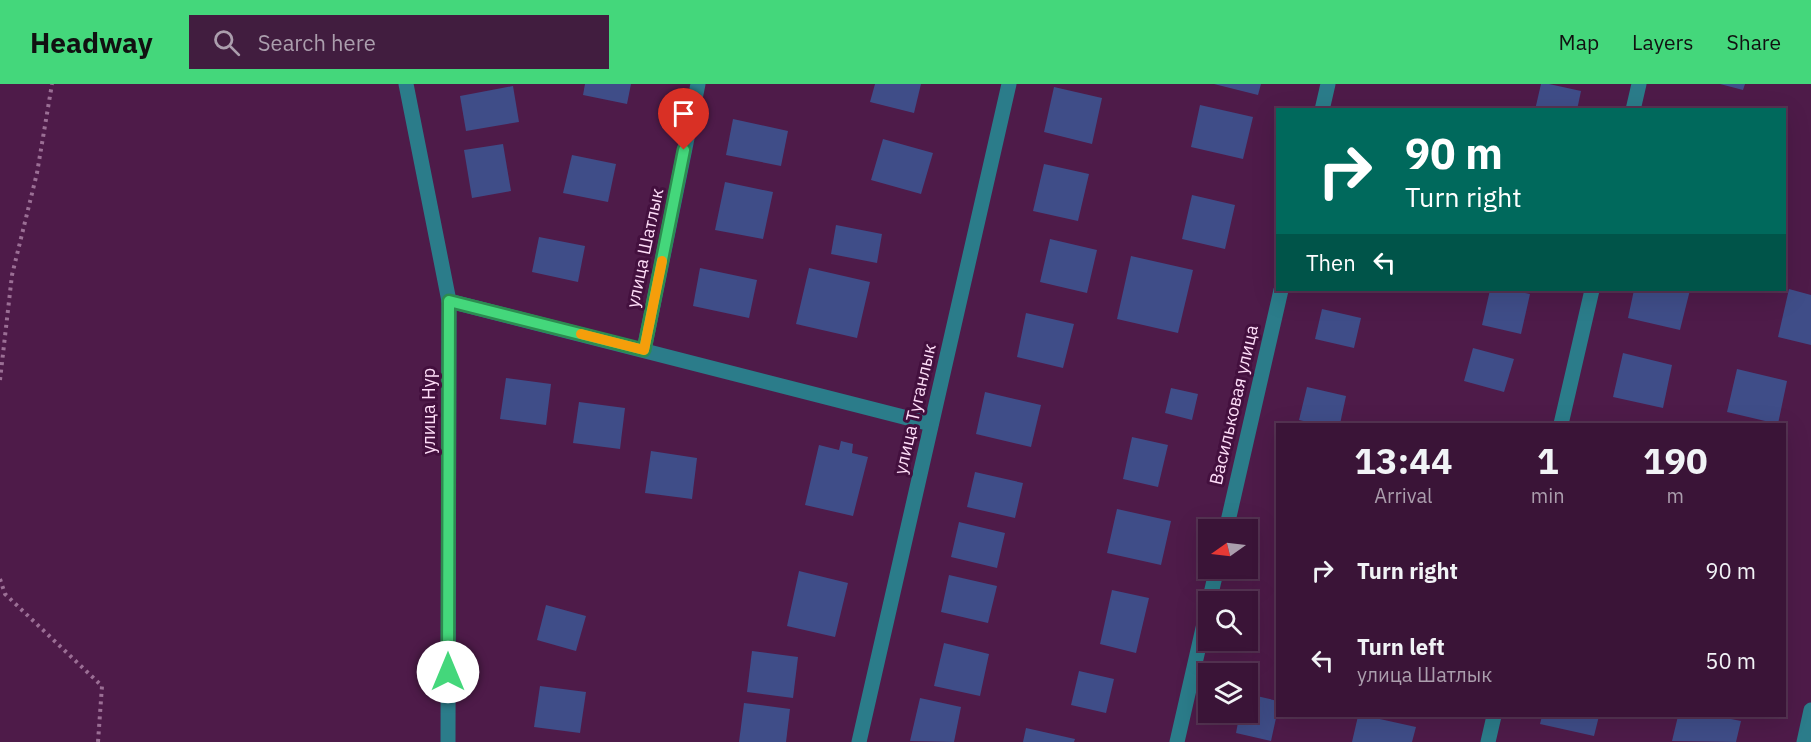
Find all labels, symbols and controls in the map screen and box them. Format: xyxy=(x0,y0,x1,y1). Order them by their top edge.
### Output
search box xyxy=(189,15,609,69)
text: Headway xyxy=(30,24,153,61)
icon: search xyxy=(210,26,243,59)
text: Search here xyxy=(258,28,376,57)
text: Map xyxy=(1559,28,1599,56)
text: Layers xyxy=(1632,28,1694,56)
text: Share xyxy=(1727,28,1781,56)
pin xyxy=(658,88,709,150)
icon: arrive xyxy=(667,97,700,130)
text: 90 m xyxy=(1405,126,1503,181)
icon: right xyxy=(1306,132,1384,210)
text: Turn right xyxy=(1405,179,1522,214)
street label: улица Шатлык xyxy=(621,186,668,310)
icon: left xyxy=(1368,246,1401,279)
text: Then xyxy=(1306,248,1356,277)
street label: Васильковая улица xyxy=(1204,322,1263,487)
street label: улица Туганлык xyxy=(888,341,941,477)
street label: улица Нур xyxy=(417,368,440,454)
text: 13:44 xyxy=(1354,437,1453,484)
text: 1 xyxy=(1537,437,1559,484)
text: 190 xyxy=(1643,437,1708,484)
text: Arrival xyxy=(1374,482,1433,509)
text: min xyxy=(1531,482,1565,509)
text: m xyxy=(1667,482,1684,509)
north arrow xyxy=(1198,519,1258,579)
map controls xyxy=(1198,519,1258,723)
icon: right xyxy=(1306,554,1339,587)
text: Turn right xyxy=(1357,556,1458,585)
text: 90 m xyxy=(1705,556,1756,585)
button: search xyxy=(1198,591,1258,651)
text: Turn left xyxy=(1357,632,1445,661)
position arrow xyxy=(416,640,480,704)
icon: left xyxy=(1306,644,1339,677)
text: 50 m xyxy=(1705,646,1756,675)
text: улица Шатлык xyxy=(1357,661,1492,688)
button: layers xyxy=(1198,663,1258,723)

